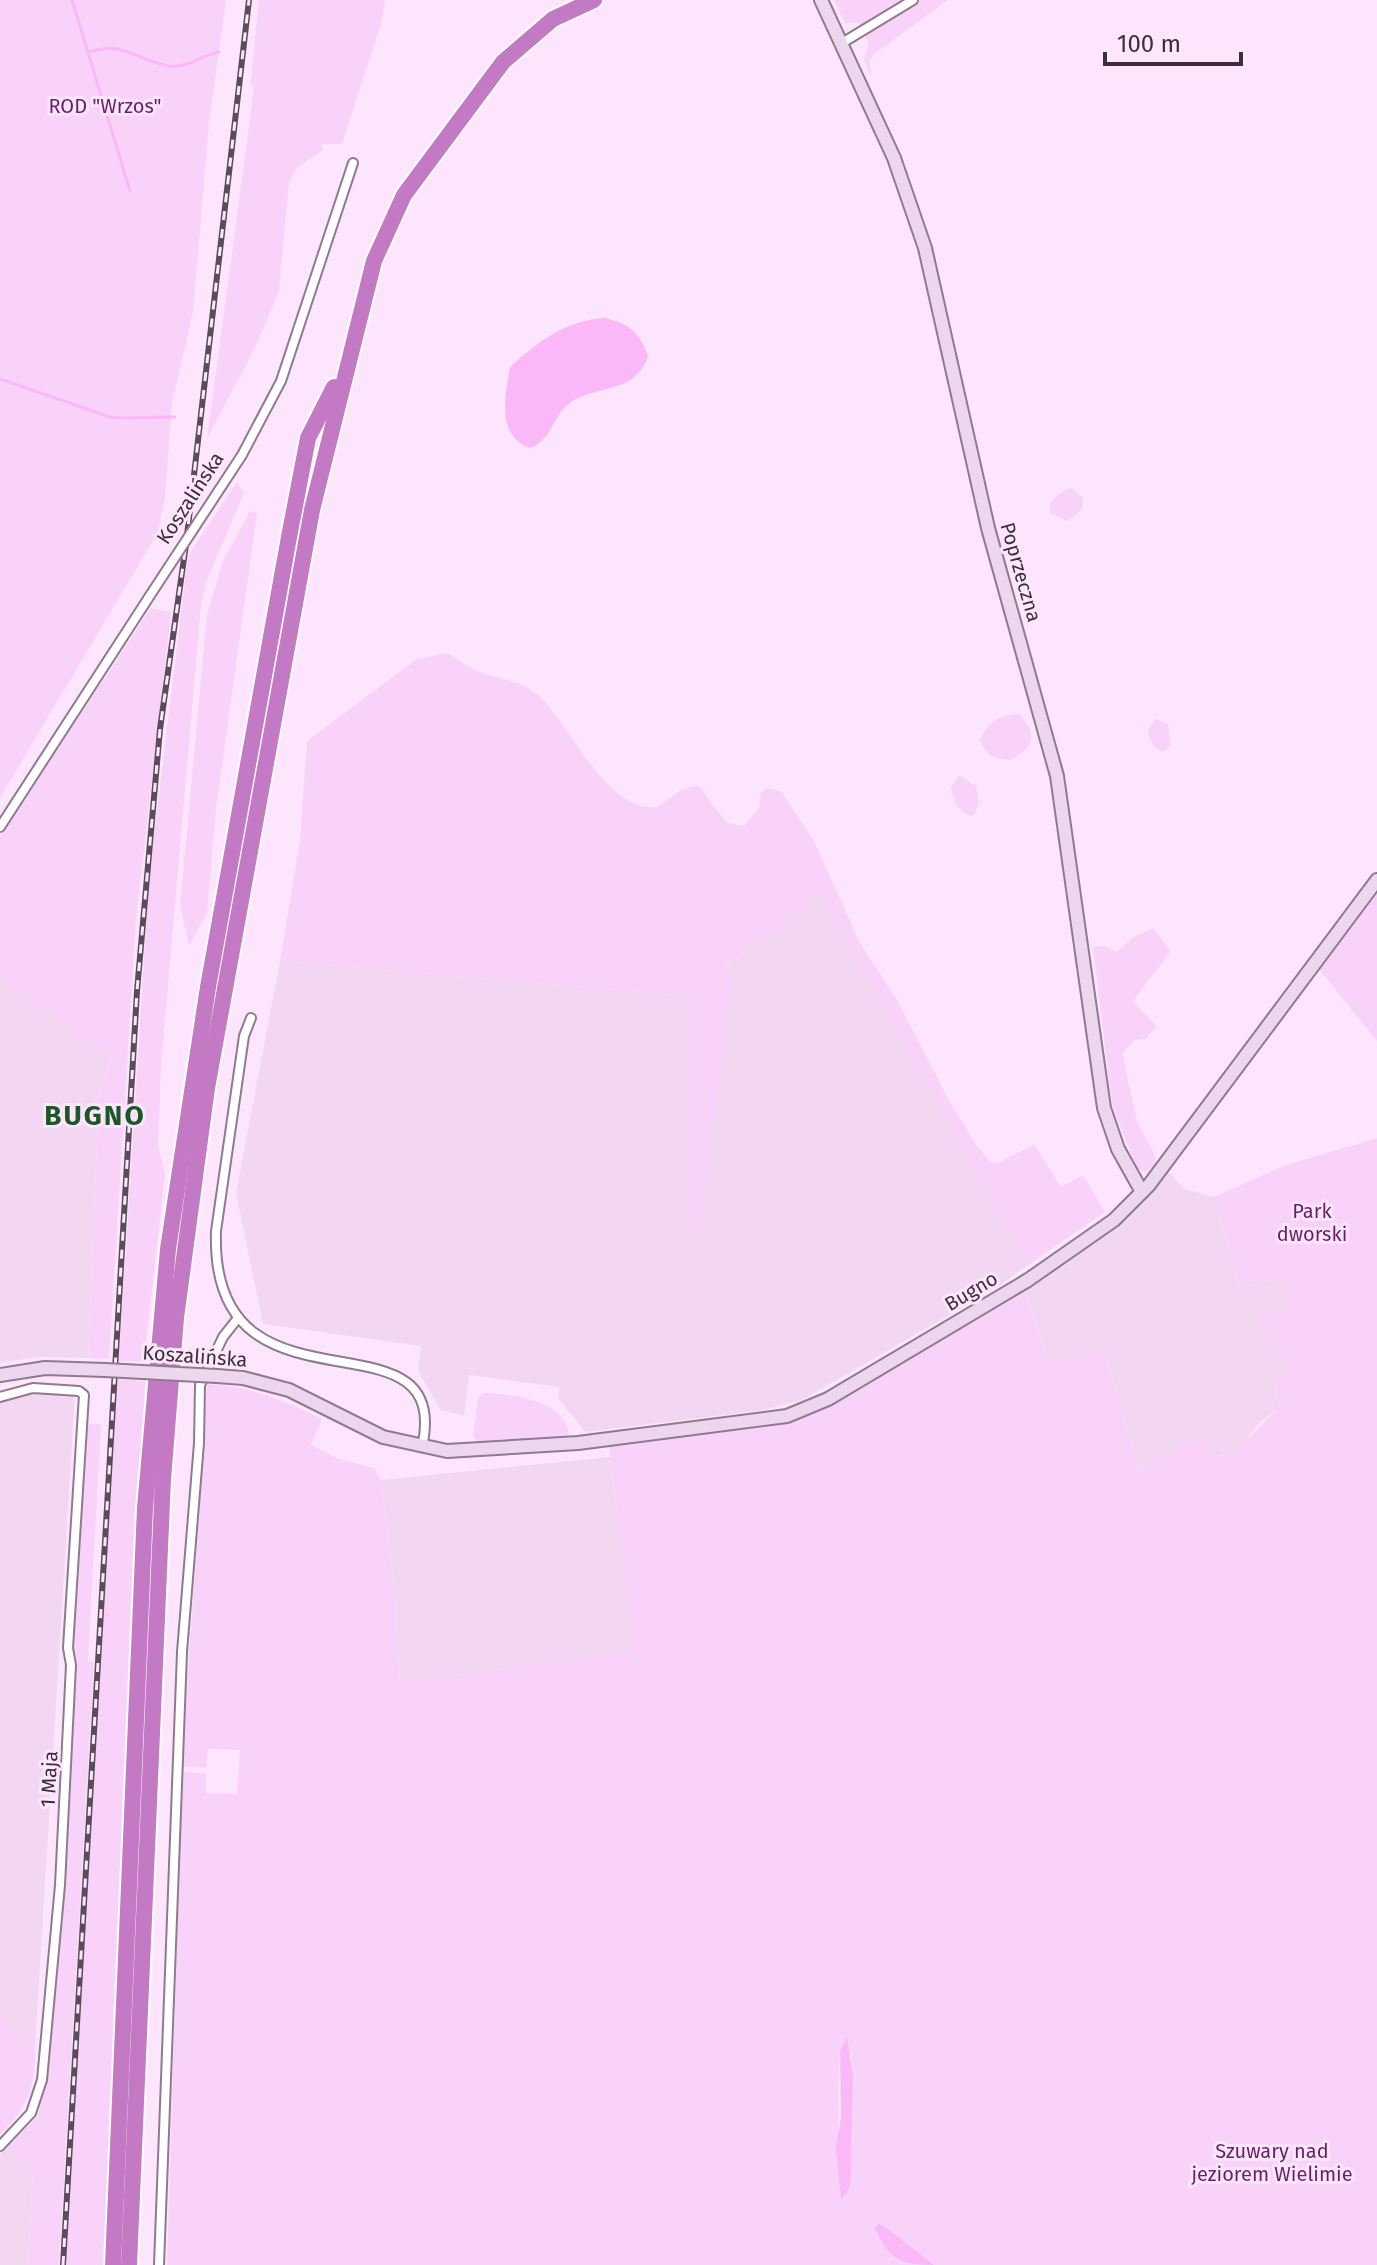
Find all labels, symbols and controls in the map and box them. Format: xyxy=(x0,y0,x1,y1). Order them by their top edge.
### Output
scale bar xyxy=(1105,16,1241,66)
text: 100 m xyxy=(1117,30,1181,58)
park label: ROD "Wrzos" xyxy=(48,94,162,118)
street label: Koszalińska xyxy=(151,447,229,549)
street label: Poprzeczna xyxy=(995,519,1047,625)
district label: BUGNO xyxy=(44,1099,146,1132)
park label: Park dworski xyxy=(1277,1199,1347,1246)
street label: Bugno xyxy=(940,1266,1002,1316)
street label: Koszalińska xyxy=(142,1340,248,1372)
street label: 1 Maja xyxy=(36,1750,62,1808)
park label: Szuwary nad jeziorem Wielimie xyxy=(1190,2139,1353,2186)

